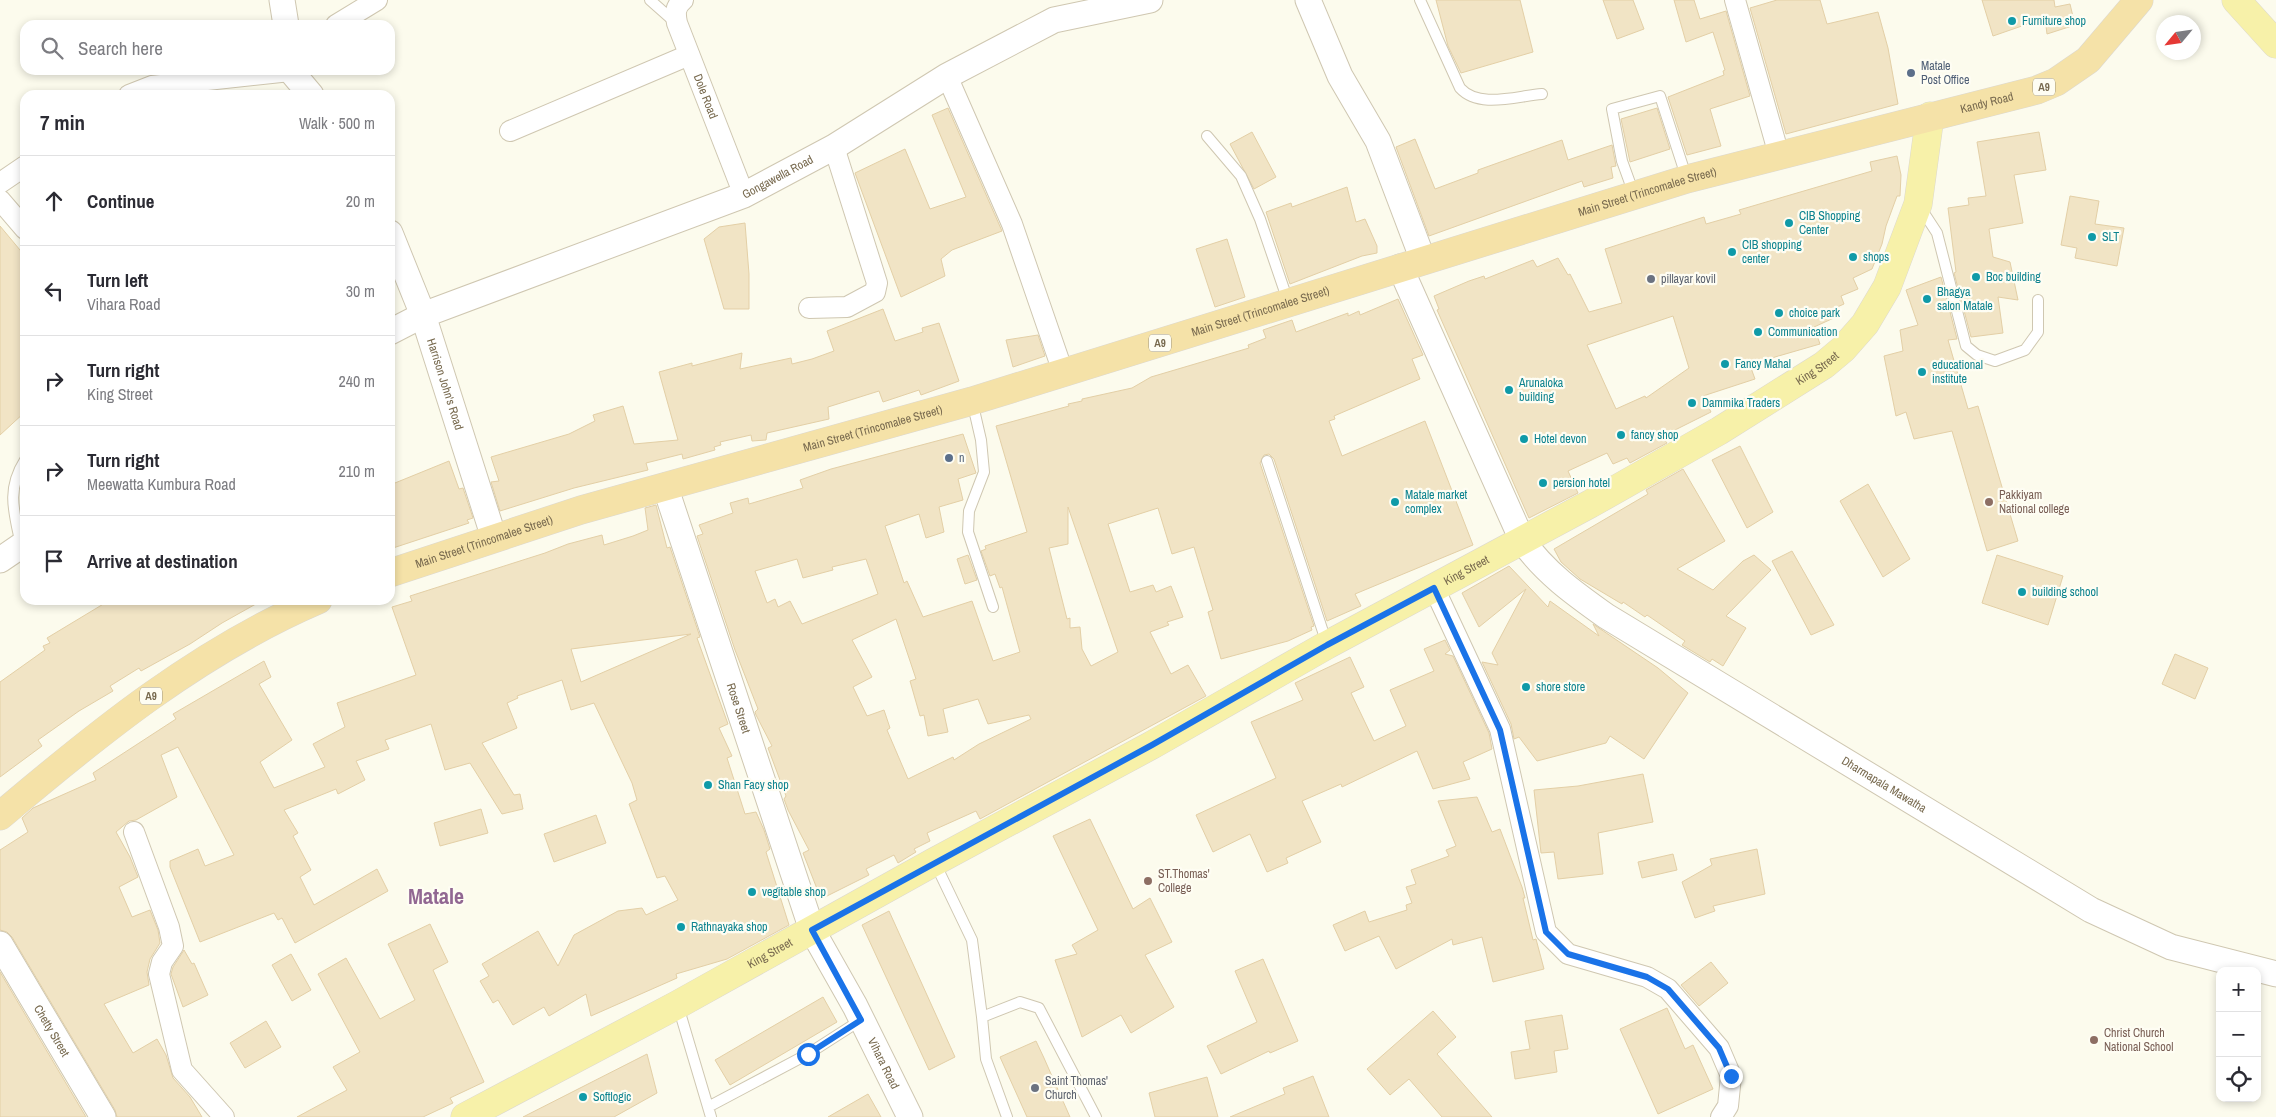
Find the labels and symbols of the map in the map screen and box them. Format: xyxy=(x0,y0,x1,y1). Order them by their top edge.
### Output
place label: Furniture shop xyxy=(2022,13,2086,29)
marker: Furniture shop xyxy=(2006,15,2018,27)
north arrow xyxy=(2156,15,2201,60)
place label: Matale Post Office xyxy=(1921,58,1970,88)
marker: Matale Post Office xyxy=(1905,67,1917,79)
street label: Dole Road xyxy=(690,72,721,121)
road number: A9 xyxy=(2033,78,2055,95)
street label: Kandy Road xyxy=(1958,88,2015,117)
street label: Gongawella Road xyxy=(739,152,816,203)
street label: Main Street (Trincomalee Street) xyxy=(1576,164,1718,220)
place label: CIB Shopping Center xyxy=(1799,208,1861,238)
marker: CIB Shopping Center xyxy=(1783,217,1795,229)
place label: SLT xyxy=(2102,229,2119,245)
marker: SLT xyxy=(2086,231,2098,243)
place label: CIB shopping center xyxy=(1742,237,1802,267)
marker: CIB shopping center xyxy=(1726,246,1738,258)
place label: shops xyxy=(1863,249,1889,265)
marker: shops xyxy=(1847,251,1859,263)
place label: Boc building xyxy=(1986,269,2041,285)
place label: pillayar kovil xyxy=(1661,271,1716,287)
marker: Boc building xyxy=(1970,271,1982,283)
marker: pillayar kovil xyxy=(1645,273,1657,285)
street label: Main Street (Trincomalee Street) xyxy=(1189,282,1331,340)
place label: Bhagya salon Matale xyxy=(1937,284,1993,314)
marker: Bhagya salon Matale xyxy=(1921,293,1933,305)
place label: choice park xyxy=(1789,305,1840,321)
marker: choice park xyxy=(1773,307,1785,319)
place label: Communication xyxy=(1768,324,1837,340)
marker: Communication xyxy=(1752,326,1764,338)
road number: A9 xyxy=(1149,334,1171,352)
street label: Harrison John's Road xyxy=(423,336,467,432)
street label: King Street xyxy=(1792,348,1842,389)
place label: Fancy Mahal xyxy=(1735,356,1791,372)
place label: educational institute xyxy=(1932,357,1983,387)
marker: Fancy Mahal xyxy=(1719,358,1731,370)
marker: educational institute xyxy=(1916,366,1928,378)
place label: Arunaloka building xyxy=(1518,375,1564,405)
marker: Arunaloka building xyxy=(1503,384,1515,396)
place label: Dammika Traders xyxy=(1702,395,1780,411)
marker: Dammika Traders xyxy=(1686,397,1698,409)
street label: Main Street (Trincomalee Street) xyxy=(801,402,944,456)
place label: fancy shop xyxy=(1631,427,1679,443)
marker: fancy shop xyxy=(1615,429,1627,441)
place label: Hotel devon xyxy=(1534,431,1587,447)
marker: Hotel devon xyxy=(1518,433,1530,445)
place label: n xyxy=(959,450,964,466)
marker: n xyxy=(943,452,955,464)
place label: persion hotel xyxy=(1553,475,1610,491)
marker: persion hotel xyxy=(1537,477,1549,489)
place label: Matale market complex xyxy=(1405,487,1468,517)
place label: Pakkiyam National college xyxy=(1999,487,2070,517)
marker: Matale market complex xyxy=(1389,496,1401,508)
marker: Pakkiyam National college xyxy=(1983,496,1995,508)
street label: Main Street (Trincomalee Street) xyxy=(413,512,555,572)
street label: King Street xyxy=(1441,551,1492,589)
place label: building school xyxy=(2032,584,2098,600)
marker: building school xyxy=(2016,586,2028,598)
place label: shore store xyxy=(1536,679,1585,695)
street label: Rose Street xyxy=(723,681,754,736)
marker: shore store xyxy=(1520,681,1532,693)
road number: A9 xyxy=(140,688,162,704)
street label: Dharmapala Mawatha xyxy=(1839,753,1930,817)
place label: Shan Facy shop xyxy=(718,777,789,793)
marker: Shan Facy shop xyxy=(702,779,714,791)
place label: ST.Thomas' College xyxy=(1158,866,1210,896)
marker: ST.Thomas' College xyxy=(1142,875,1154,887)
district label: Matale xyxy=(408,881,464,911)
place label: vegitable shop xyxy=(762,884,826,900)
marker: vegitable shop xyxy=(746,886,758,898)
place label: Rathnayaka shop xyxy=(691,919,768,935)
marker: Rathnayaka shop xyxy=(675,921,687,933)
street label: King Street xyxy=(744,934,796,972)
street label: Chetty Street xyxy=(30,1002,73,1060)
place label: Christ Church National School xyxy=(2104,1025,2173,1055)
marker: Christ Church National School xyxy=(2088,1034,2100,1046)
street label: Vihara Road xyxy=(864,1035,903,1092)
route start xyxy=(797,1043,820,1066)
route end xyxy=(1720,1065,1743,1088)
place label: Saint Thomas' Church xyxy=(1045,1073,1108,1103)
marker: Saint Thomas' Church xyxy=(1029,1082,1041,1094)
place label: Softlogic xyxy=(593,1089,631,1105)
marker: Softlogic xyxy=(577,1091,589,1103)

